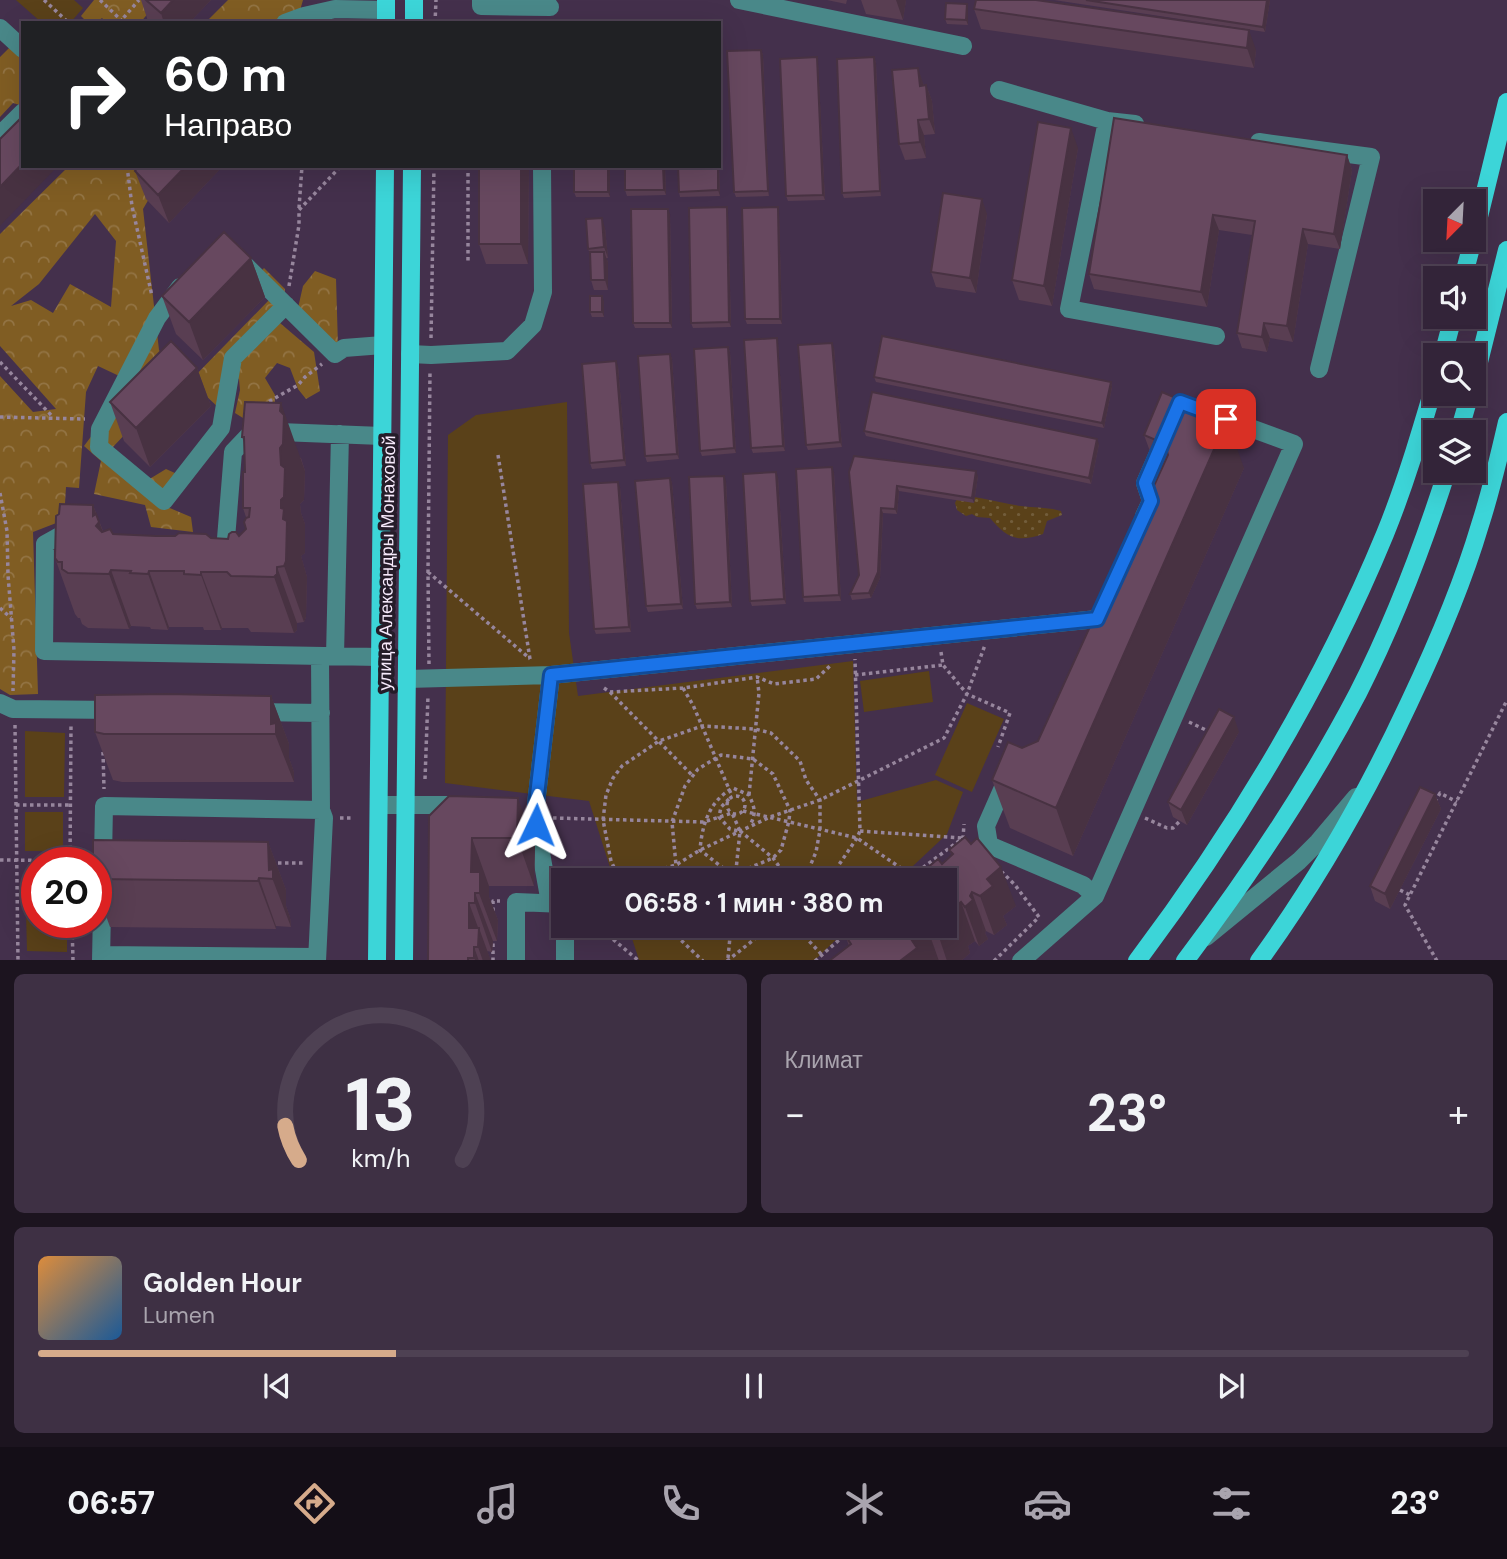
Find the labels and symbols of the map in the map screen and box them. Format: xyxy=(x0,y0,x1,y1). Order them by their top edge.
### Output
north arrow xyxy=(1423,189,1486,252)
pin xyxy=(1196,389,1256,449)
street label: улица Александры Монаховой xyxy=(373,435,401,691)
position arrow xyxy=(499,788,573,862)
speed limit sign: 20 xyxy=(21,847,112,938)

